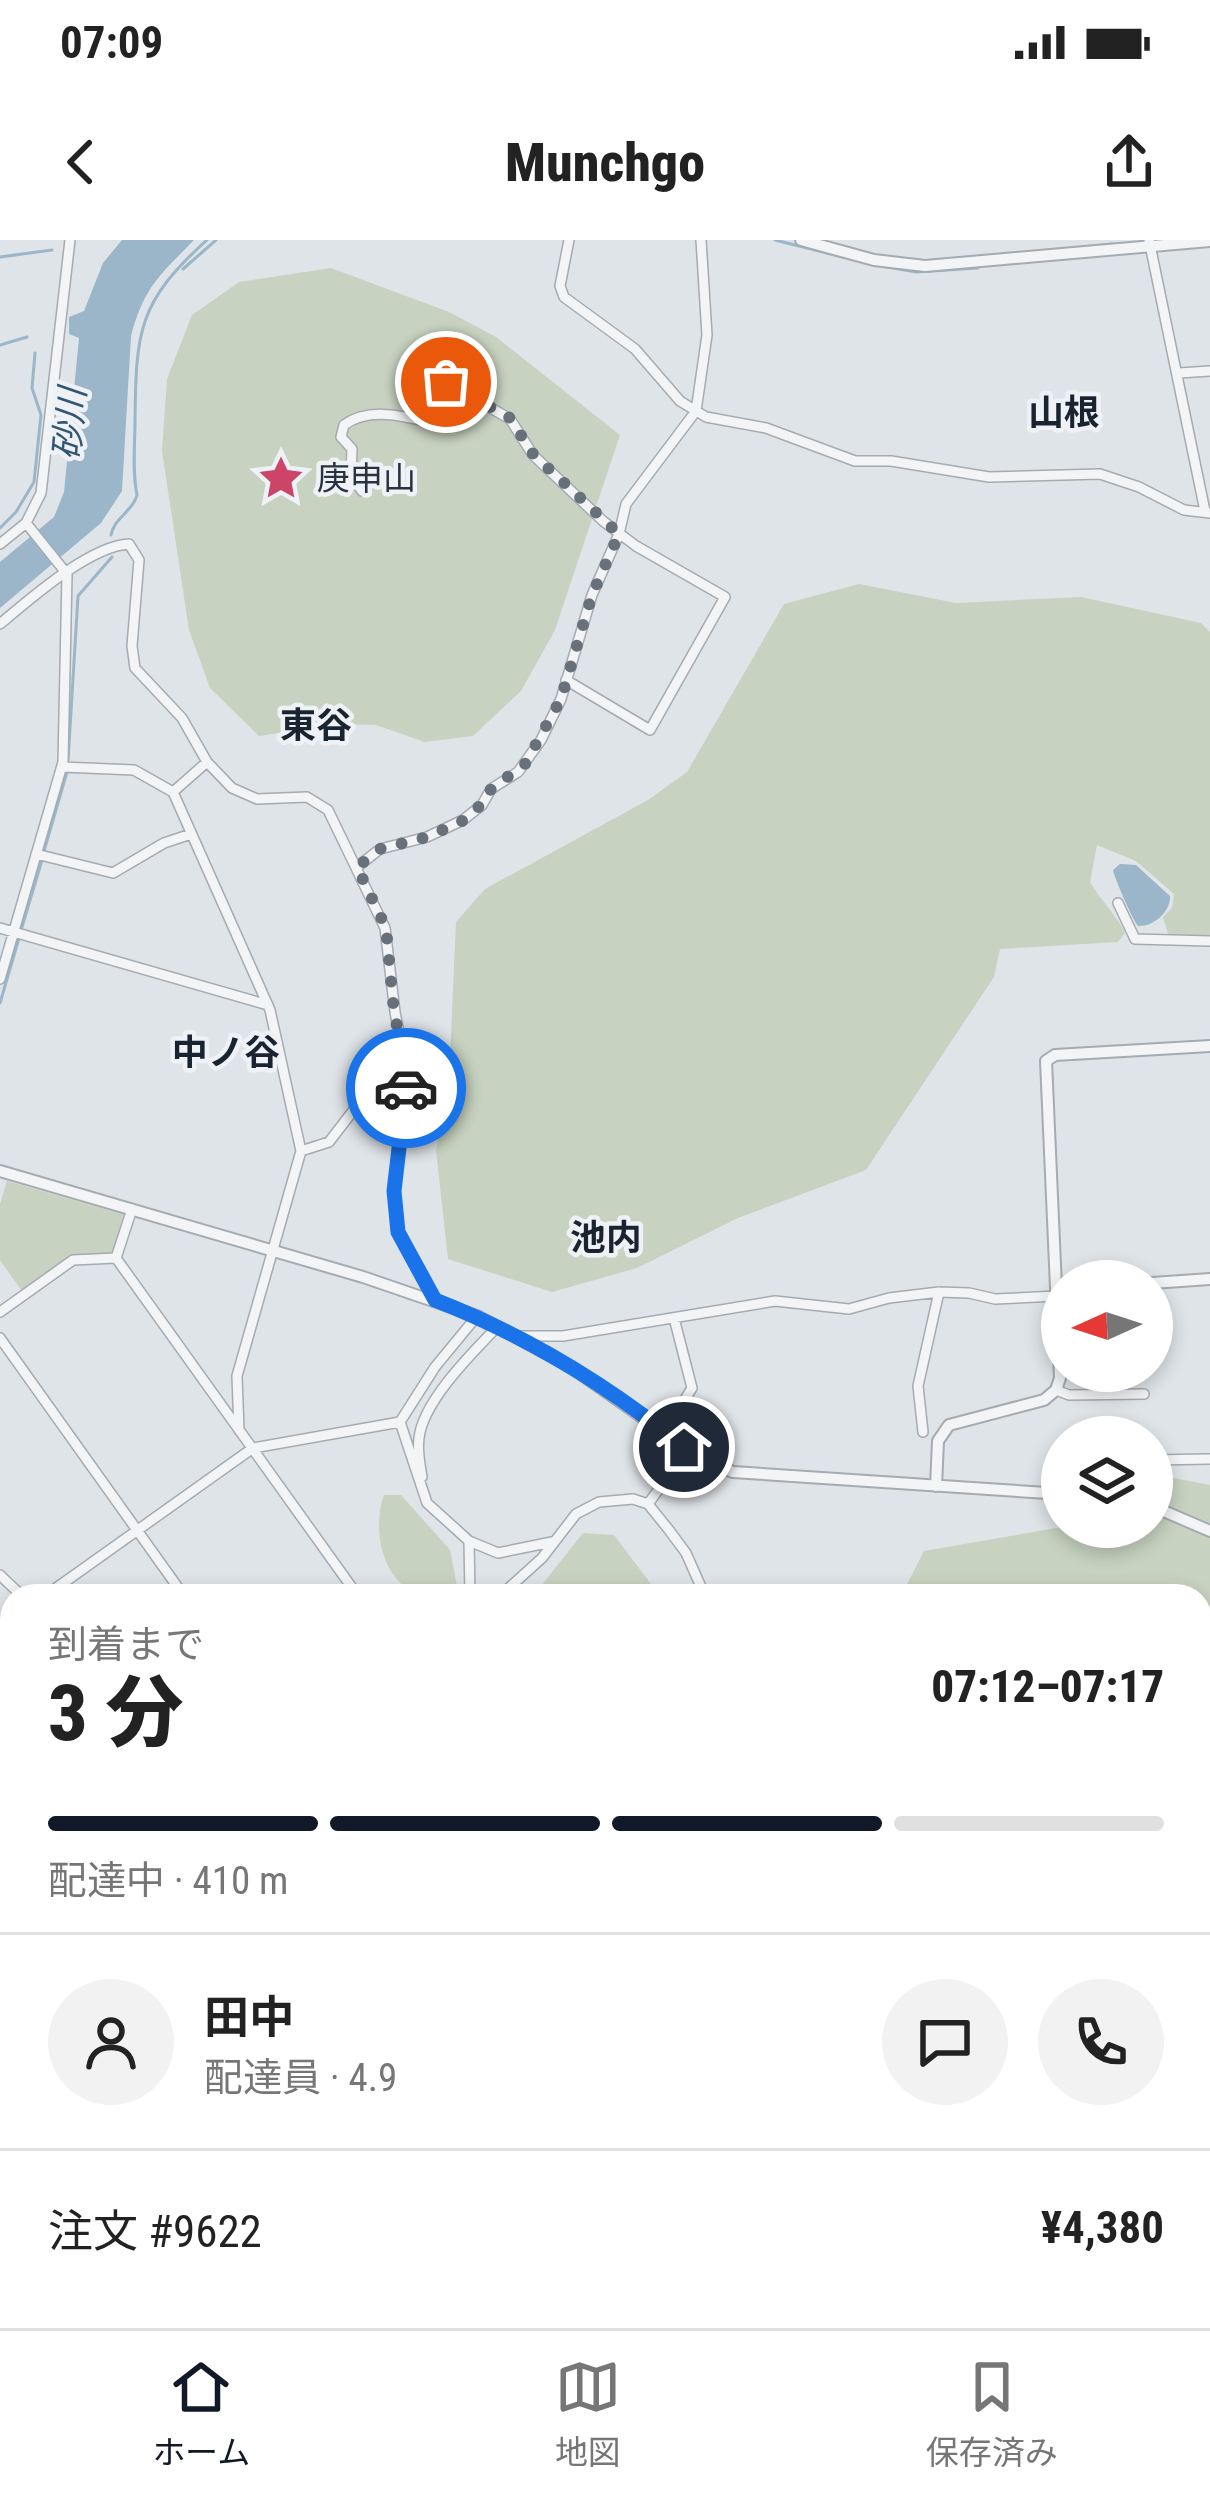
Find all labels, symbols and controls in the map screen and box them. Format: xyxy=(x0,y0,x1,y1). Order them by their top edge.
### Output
text: 07:09 xyxy=(60,16,163,69)
icon: back xyxy=(48,129,114,195)
icon: share xyxy=(1096,129,1162,195)
text: Munchgo xyxy=(505,131,705,194)
pin xyxy=(395,331,497,433)
icon: bag xyxy=(413,349,479,415)
water label: 砂川 xyxy=(46,382,94,462)
district label: 山根 xyxy=(1028,392,1100,434)
place icon: 庚申山 xyxy=(256,453,306,503)
place label: 庚申山 xyxy=(317,459,416,498)
district label: 東谷 xyxy=(280,705,352,747)
courier xyxy=(346,1028,466,1148)
district label: 中ノ谷 xyxy=(172,1032,280,1074)
icon: car xyxy=(373,1055,439,1121)
district label: 池内 xyxy=(570,1217,642,1259)
north arrow xyxy=(1041,1260,1173,1392)
map controls xyxy=(1041,1260,1173,1548)
pin xyxy=(633,1396,735,1498)
icon: home xyxy=(651,1414,717,1480)
button: layers xyxy=(1041,1416,1173,1548)
text: 到着まで xyxy=(48,1622,204,1668)
text: 07:12–07:17 xyxy=(931,1660,1164,1713)
text: 3 分 xyxy=(48,1668,184,1759)
text: 配達中 · 410 m xyxy=(48,1858,288,1904)
button: person xyxy=(48,1979,174,2105)
button: chat xyxy=(882,1979,1008,2105)
button: phone xyxy=(1038,1979,1164,2105)
text: 田中 xyxy=(204,1991,294,2044)
text: 配達員 · 4.9 xyxy=(204,2055,397,2101)
text: ¥4,380 xyxy=(1041,2201,1164,2254)
text: 注文 #9622 xyxy=(48,2205,262,2258)
tab: ホーム xyxy=(152,2354,250,2474)
tab: 地図 xyxy=(555,2354,621,2474)
tab: 保存済み xyxy=(926,2354,1058,2474)

